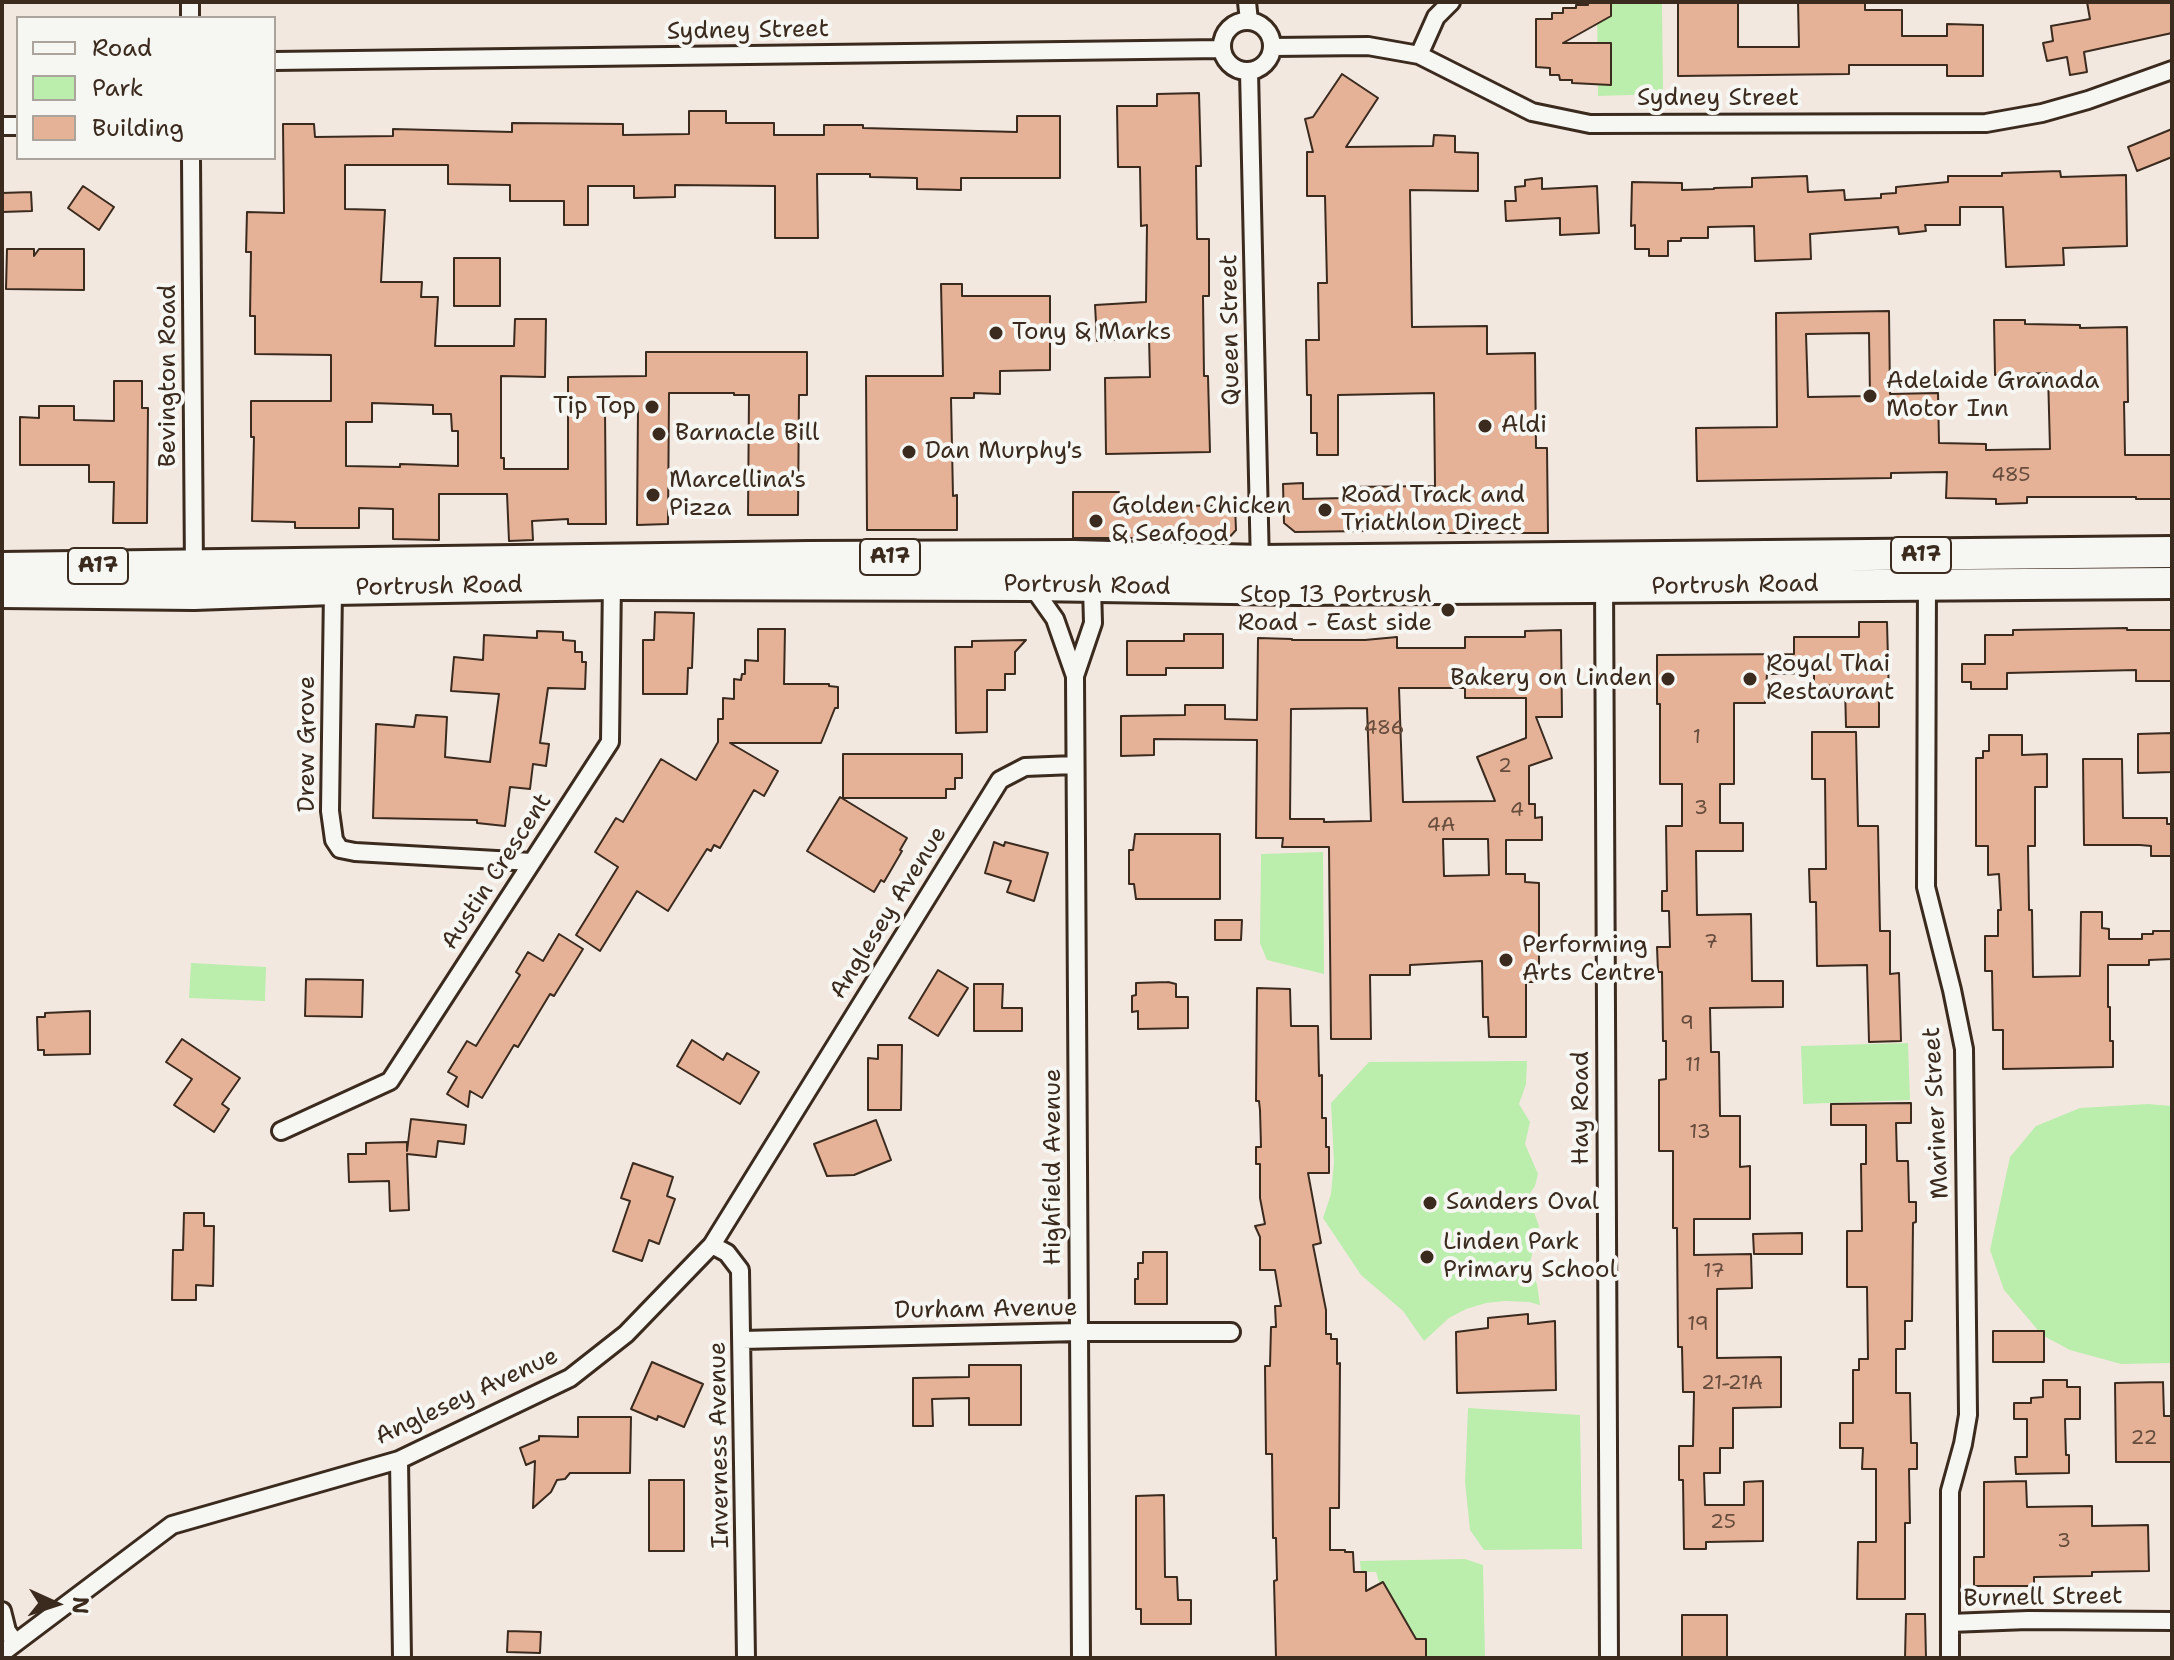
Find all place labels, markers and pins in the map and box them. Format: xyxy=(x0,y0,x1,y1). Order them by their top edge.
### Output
place label: Tony & Marks xyxy=(1012,319,1171,347)
marker: Tony & Marks xyxy=(987,324,1005,342)
place label: Adelaide Granada Motor Inn xyxy=(1886,368,2099,424)
marker: Adelaide Granada Motor Inn xyxy=(1861,387,1879,405)
place label: Tip Top xyxy=(553,393,636,421)
marker: Tip Top xyxy=(643,398,661,416)
place label: Aldi xyxy=(1501,412,1547,440)
marker: Aldi xyxy=(1476,417,1494,435)
place label: Barnacle Bill xyxy=(675,420,819,448)
marker: Barnacle Bill xyxy=(650,425,668,443)
place label: Dan Murphy's xyxy=(925,438,1083,466)
marker: Dan Murphy's xyxy=(900,443,918,461)
place label: Marcellina's Pizza xyxy=(669,467,806,523)
place label: Road Track and Triathlon Direct xyxy=(1341,482,1525,538)
marker: Marcellina's Pizza xyxy=(644,486,662,504)
place label: Golden Chicken & Seafood xyxy=(1112,493,1291,549)
marker: Road Track and Triathlon Direct xyxy=(1316,501,1334,519)
marker: Golden Chicken & Seafood xyxy=(1087,512,1105,530)
place label: Stop 13 Portrush Road - East side xyxy=(1238,582,1432,638)
marker: Stop 13 Portrush Road - East side xyxy=(1439,601,1457,619)
place label: Royal Thai Restaurant xyxy=(1766,651,1894,707)
place label: Bakery on Linden xyxy=(1450,665,1652,693)
marker: Bakery on Linden xyxy=(1659,670,1677,688)
marker: Royal Thai Restaurant xyxy=(1741,670,1759,688)
place label: Performing Arts Centre xyxy=(1522,932,1656,988)
marker: Performing Arts Centre xyxy=(1497,951,1515,969)
place label: Sanders Oval xyxy=(1446,1189,1599,1217)
marker: Sanders Oval xyxy=(1421,1194,1439,1212)
place label: Linden Park Primary School xyxy=(1443,1229,1617,1285)
marker: Linden Park Primary School xyxy=(1418,1248,1436,1266)

